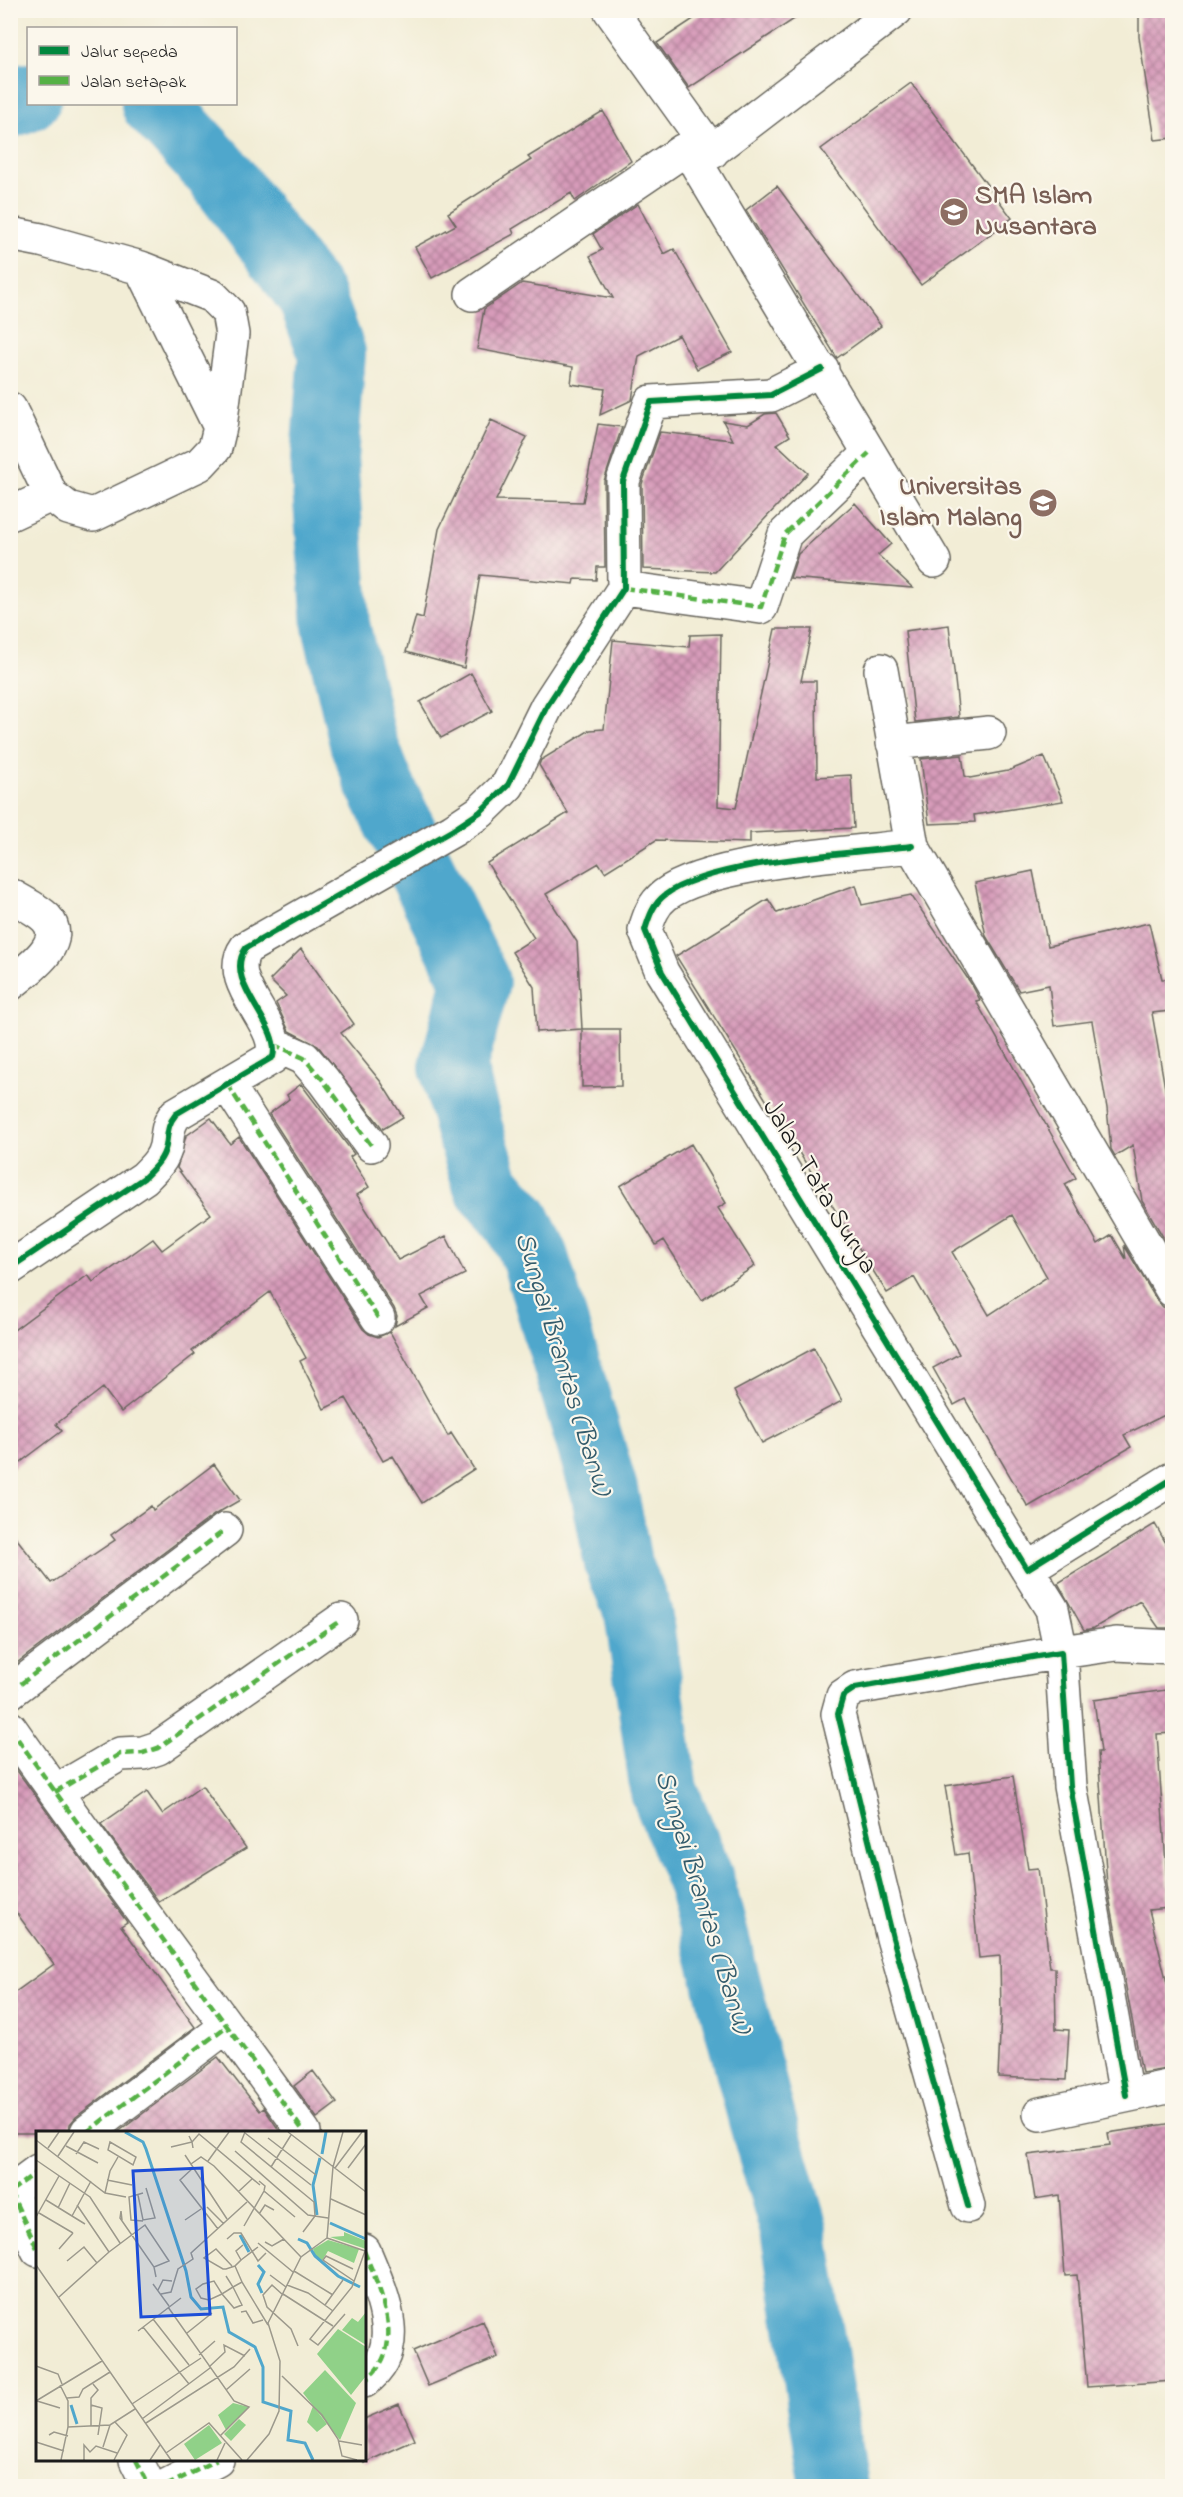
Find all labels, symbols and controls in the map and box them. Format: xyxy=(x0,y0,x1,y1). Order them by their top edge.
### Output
legend xyxy=(27,27,237,105)
text: Jalur sepeda xyxy=(81,40,178,66)
text: Jalan setapak xyxy=(81,70,186,96)
place label: SMA Islam Nusantara xyxy=(975,177,1097,247)
school or university icon: SMA Islam Nusantara xyxy=(938,196,970,228)
place label: Universitas Islam Malang xyxy=(880,468,1022,539)
school or university icon: Universitas Islam Malang xyxy=(1027,487,1059,519)
street label: Jalan Tata Surya xyxy=(751,1092,887,1282)
water label: Sungai Brantas (Banu) xyxy=(502,1227,622,1503)
water label: Sungai Brantas (Banu) xyxy=(642,1765,762,2041)
inset map xyxy=(36,2131,366,2461)

